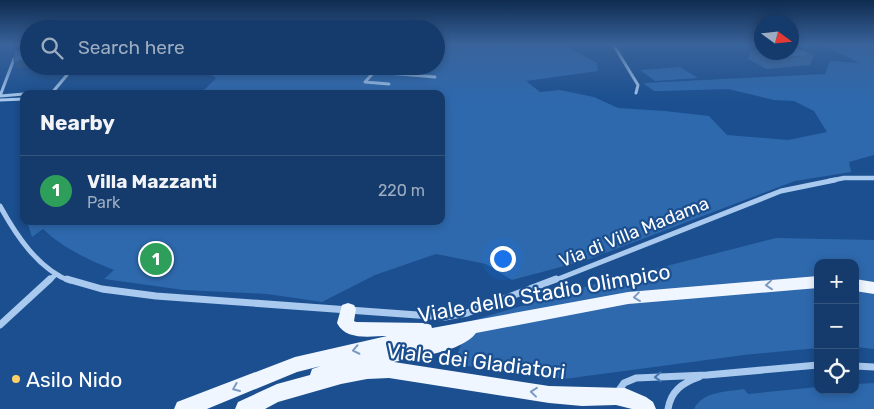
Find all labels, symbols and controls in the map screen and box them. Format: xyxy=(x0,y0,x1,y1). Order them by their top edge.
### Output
north arrow xyxy=(754,15,799,60)
search box xyxy=(20,20,445,75)
icon: search xyxy=(38,34,66,62)
text: Search here xyxy=(78,36,185,59)
text: Nearby xyxy=(40,110,115,135)
text: Villa Mazzanti xyxy=(87,170,217,193)
text: 1 xyxy=(52,181,60,200)
text: 220 m xyxy=(378,181,425,200)
street label: Via di Villa Madama xyxy=(556,192,712,272)
text: Park xyxy=(87,193,120,212)
pin: 1 xyxy=(140,240,172,278)
your location xyxy=(490,246,516,272)
street label: Viale dello Stadio Olimpico xyxy=(416,258,672,328)
map controls xyxy=(814,259,859,394)
button: + xyxy=(814,259,859,304)
one-way arrow xyxy=(765,280,773,291)
one-way arrow xyxy=(633,291,641,302)
button: − xyxy=(814,304,859,349)
street label: Viale dei Gladiatori xyxy=(385,338,567,384)
one-way arrow xyxy=(351,344,360,354)
button: locate xyxy=(814,349,859,394)
place label: Asilo Nido xyxy=(26,367,122,392)
one-way arrow xyxy=(654,372,662,382)
marker: Asilo Nido xyxy=(10,373,22,385)
one-way arrow xyxy=(232,382,241,392)
one-way arrow xyxy=(529,387,537,398)

